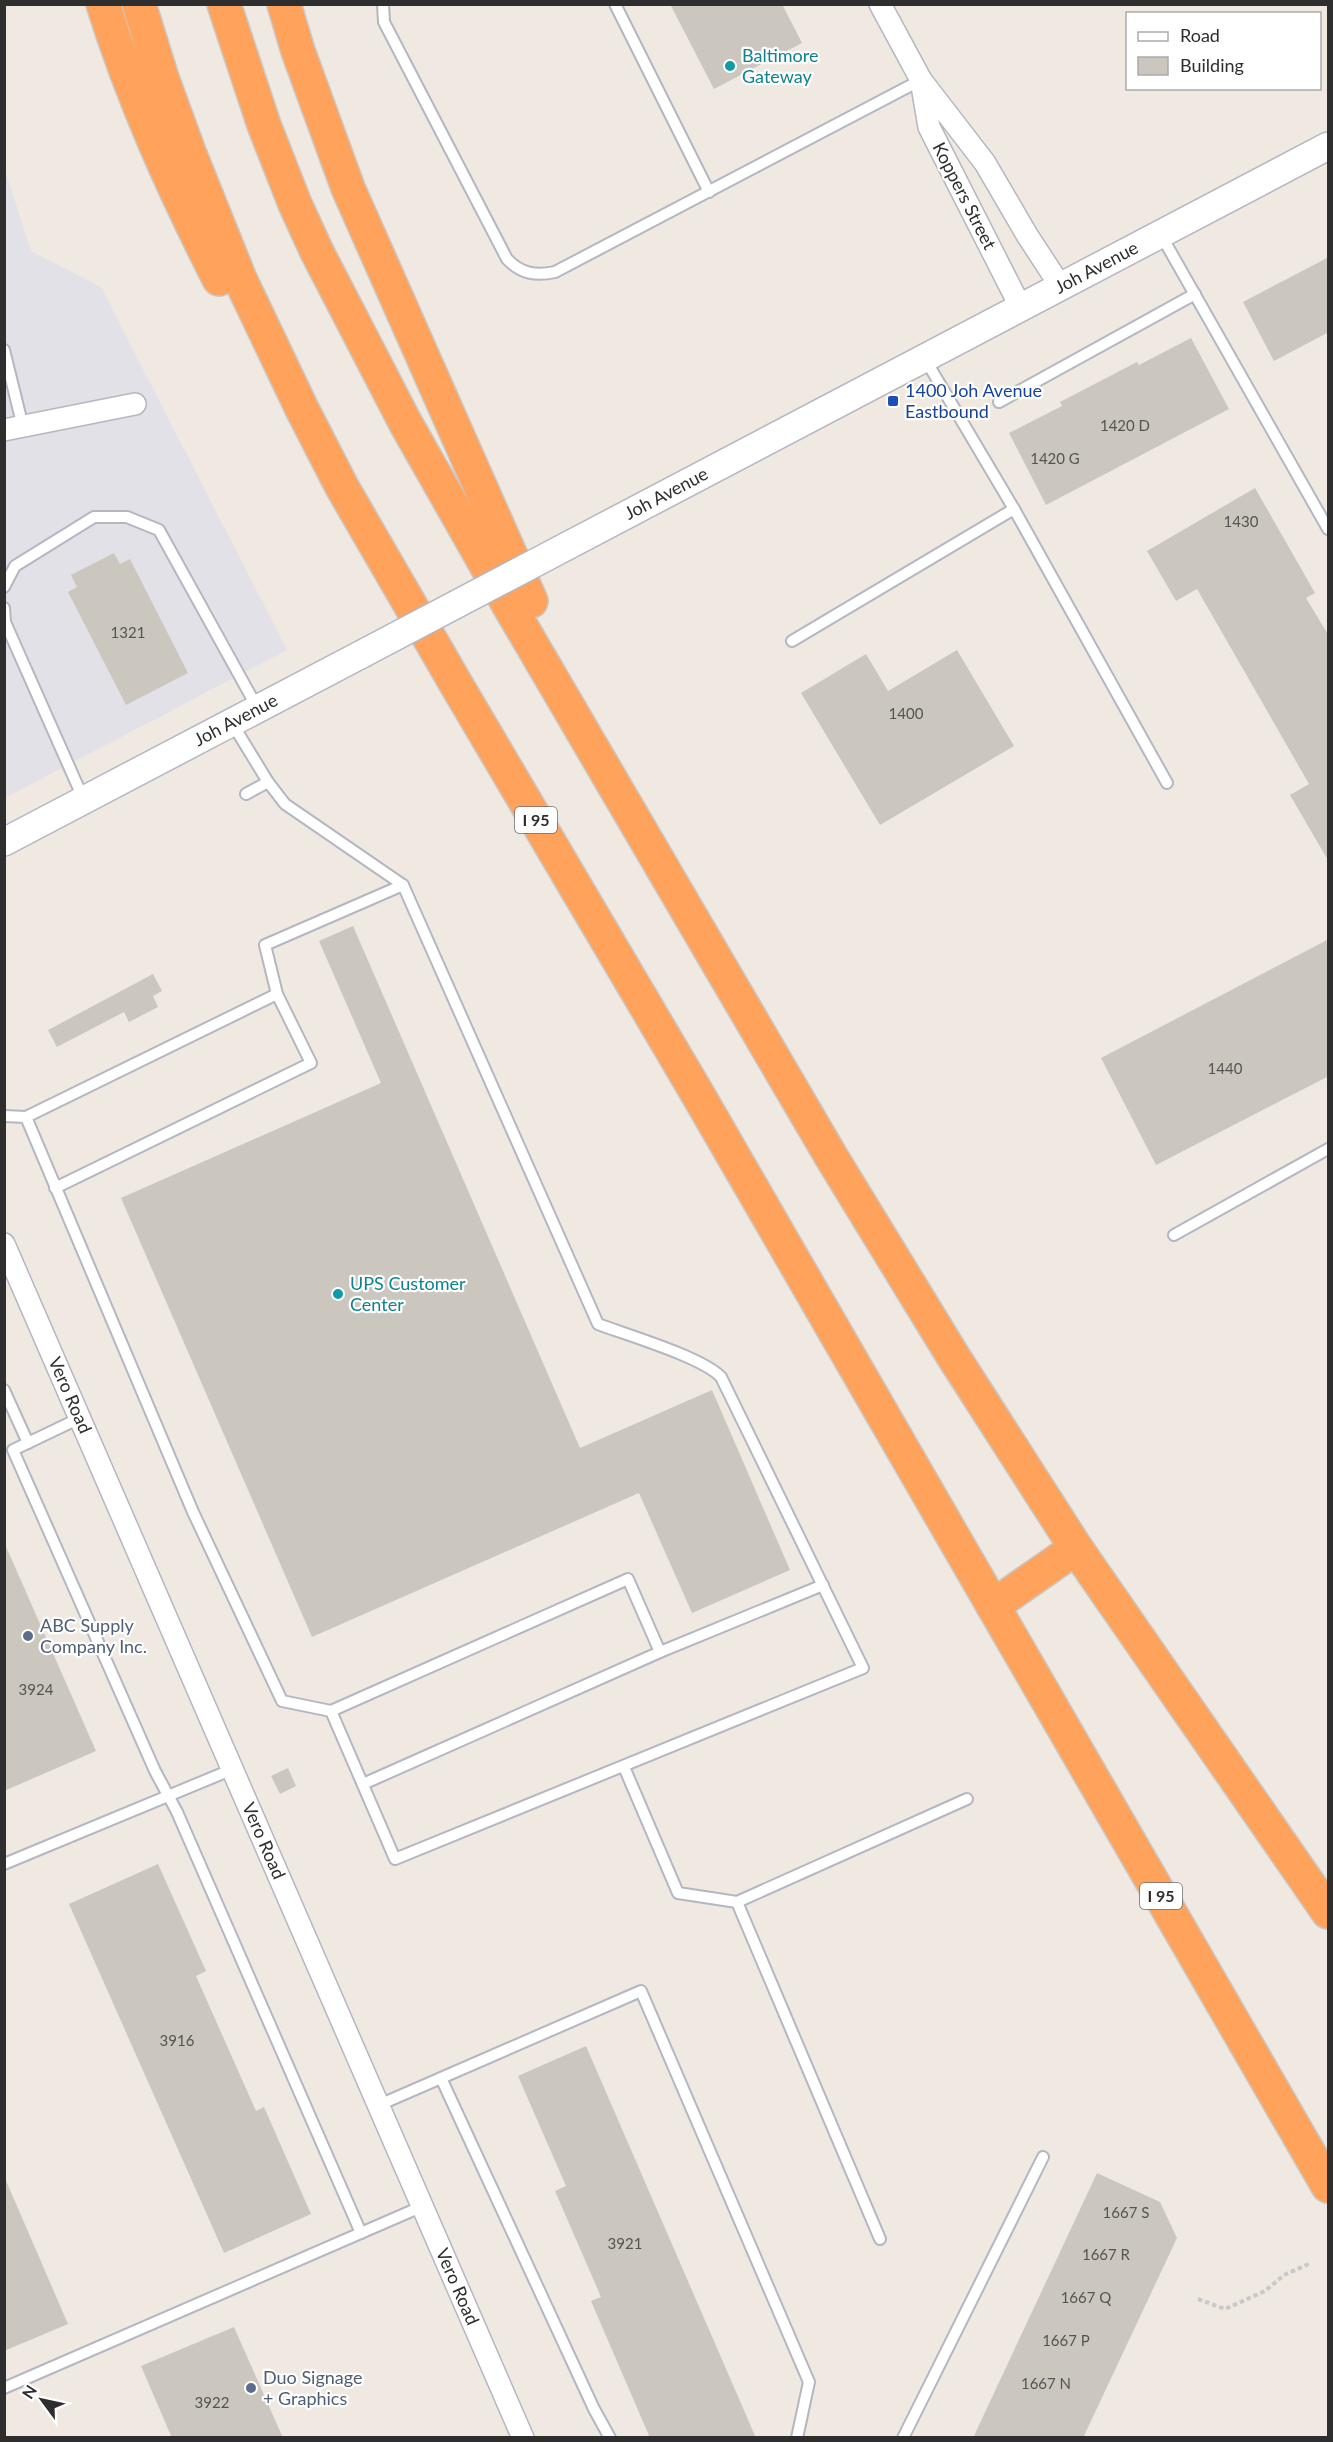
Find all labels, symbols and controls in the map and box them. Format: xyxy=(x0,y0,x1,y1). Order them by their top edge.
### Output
legend xyxy=(1126,12,1321,90)
text: Road xyxy=(1180,24,1220,46)
place label: Baltimore Gateway xyxy=(742,44,818,87)
text: Building xyxy=(1180,54,1244,76)
marker: Baltimore Gateway xyxy=(723,59,737,73)
street label: Koppers Street xyxy=(928,138,1002,253)
street label: Joh Avenue xyxy=(1051,236,1142,298)
place label: 1400 Joh Avenue Eastbound xyxy=(905,379,1042,422)
marker: 1400 Joh Avenue Eastbound xyxy=(886,394,900,408)
house number: 1420 D xyxy=(1100,416,1150,434)
house number: 1420 G xyxy=(1030,449,1080,467)
street label: Joh Avenue xyxy=(620,462,711,524)
house number: 1430 xyxy=(1224,512,1259,530)
house number: 1321 xyxy=(111,623,145,641)
street label: Joh Avenue xyxy=(190,688,281,750)
house number: 1400 xyxy=(889,704,924,722)
road number: I 95 xyxy=(515,807,557,833)
house number: 1440 xyxy=(1208,1059,1243,1077)
place label: UPS Customer Center xyxy=(350,1272,466,1315)
marker: UPS Customer Center xyxy=(331,1287,345,1301)
street label: Vero Road xyxy=(44,1353,97,1437)
place label: ABC Supply Company Inc. xyxy=(40,1614,147,1657)
marker: ABC Supply Company Inc. xyxy=(21,1629,35,1643)
house number: 3924 xyxy=(19,1680,54,1698)
street label: Vero Road xyxy=(238,1799,291,1882)
road number: I 95 xyxy=(1140,1883,1182,1909)
house number: 3916 xyxy=(160,2031,195,2049)
house number: 1667 S xyxy=(1103,2203,1149,2221)
house number: 3921 xyxy=(608,2234,642,2252)
street label: Vero Road xyxy=(432,2245,484,2328)
house number: 1667 R xyxy=(1082,2245,1131,2263)
house number: 1667 Q xyxy=(1061,2288,1111,2306)
house number: 1667 P xyxy=(1042,2331,1090,2349)
place label: Duo Signage + Graphics xyxy=(263,2366,362,2409)
north arrow xyxy=(12,2370,72,2430)
house number: 1667 N xyxy=(1021,2374,1071,2392)
text: N xyxy=(18,2381,40,2402)
marker: Duo Signage + Graphics xyxy=(244,2381,258,2395)
house number: 3922 xyxy=(195,2393,229,2411)

